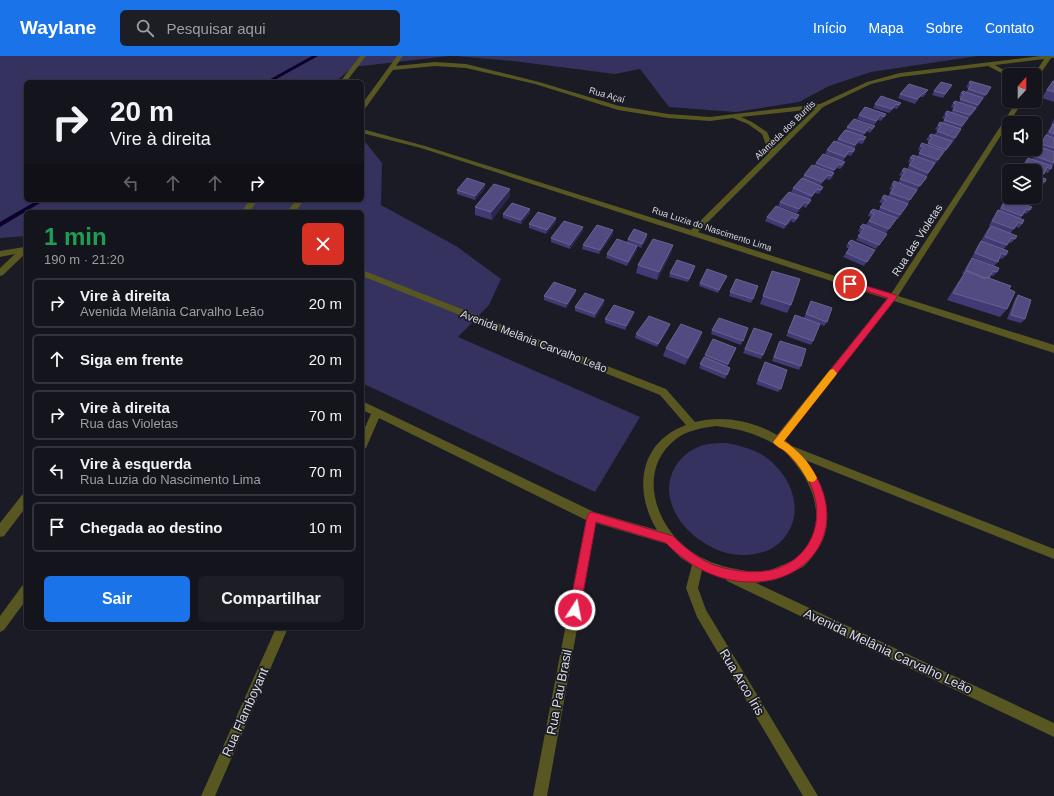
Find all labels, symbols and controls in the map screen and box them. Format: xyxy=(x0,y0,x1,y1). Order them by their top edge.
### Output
search box xyxy=(120,10,400,46)
text: Waylane xyxy=(20,17,96,38)
icon: search xyxy=(134,17,156,39)
text: Pesquisar aqui xyxy=(166,20,266,37)
text: Início xyxy=(813,20,847,36)
text: Mapa xyxy=(869,20,904,36)
text: Sobre xyxy=(926,20,963,36)
text: Contato xyxy=(985,20,1034,36)
north arrow xyxy=(1002,68,1042,108)
map controls xyxy=(1002,68,1042,204)
street label: Rua Açaí xyxy=(588,85,626,105)
icon: right xyxy=(44,96,96,148)
text: 20 m xyxy=(110,96,174,127)
street label: Alameda dos Buritis xyxy=(753,98,818,161)
button: sound xyxy=(1002,116,1042,156)
text: Vire à direita xyxy=(110,129,211,149)
button: layers xyxy=(1002,164,1042,204)
icon: left xyxy=(120,172,142,194)
icon: ahead xyxy=(162,172,184,194)
icon: ahead xyxy=(204,172,226,194)
icon: right xyxy=(246,172,268,194)
street label: Rua das Violetas xyxy=(889,202,945,278)
street label: Rua Luzia do Nascimento Lima xyxy=(651,205,773,253)
text: 1 min xyxy=(44,223,107,250)
button: close xyxy=(302,223,344,265)
text: 190 m · 21:20 xyxy=(44,252,124,267)
pin xyxy=(833,267,867,301)
icon: arrive xyxy=(839,273,861,295)
text: Vire à direita xyxy=(80,287,170,304)
icon: right xyxy=(46,292,68,314)
text: 20 m xyxy=(309,295,342,312)
text: Avenida Melânia Carvalho Leão xyxy=(80,304,264,319)
street label: Avenida Melânia Carvalho Leão xyxy=(459,307,609,375)
icon: ahead xyxy=(46,348,68,370)
text: Siga em frente xyxy=(80,351,183,368)
text: 20 m xyxy=(309,351,342,368)
text: Vire à direita xyxy=(80,399,170,416)
icon: right xyxy=(46,404,68,426)
text: 70 m xyxy=(309,407,342,424)
text: Rua das Violetas xyxy=(80,416,178,431)
text: Vire à esquerda xyxy=(80,455,191,472)
icon: left xyxy=(46,460,68,482)
text: 70 m xyxy=(309,463,342,480)
text: Rua Luzia do Nascimento Lima xyxy=(80,472,261,487)
icon: arrive xyxy=(46,516,68,538)
text: Chegada ao destino xyxy=(80,519,223,536)
text: 10 m xyxy=(309,519,342,536)
button: Sair xyxy=(44,576,190,622)
button: Compartilhar xyxy=(198,576,344,622)
position arrow xyxy=(554,589,596,631)
street label: Avenida Melânia Carvalho Leão xyxy=(801,605,975,697)
street label: Rua Arco Íris xyxy=(716,646,768,718)
street label: Rua Pau Brasil xyxy=(543,648,575,736)
street label: Rua Flamboyant xyxy=(219,665,271,759)

